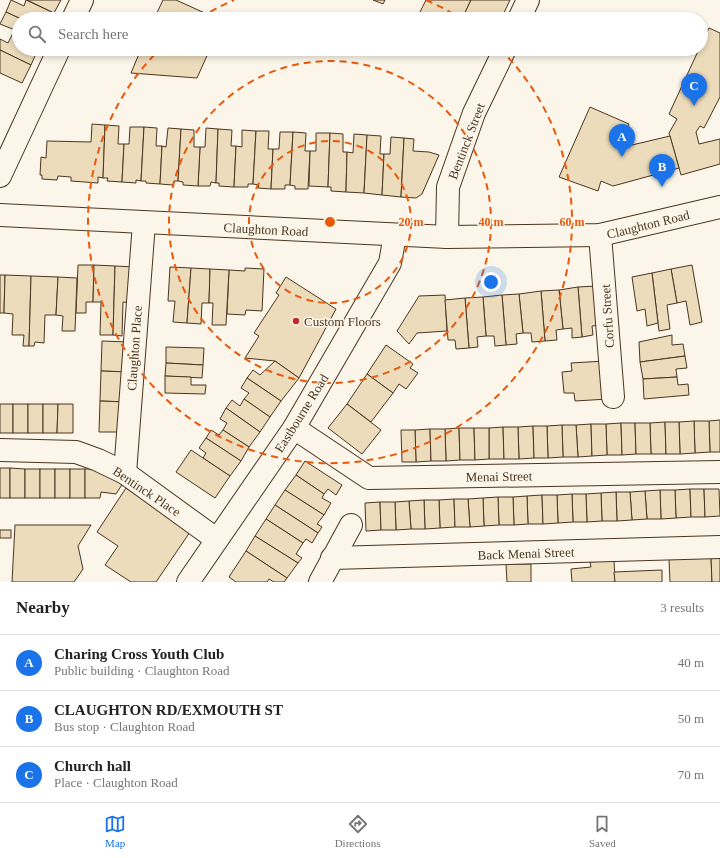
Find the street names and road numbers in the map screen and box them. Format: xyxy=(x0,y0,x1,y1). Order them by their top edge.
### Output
street label: Bentinck Street xyxy=(445,101,488,181)
street label: Claughton Road xyxy=(605,207,692,242)
street label: Claughton Road xyxy=(223,220,309,239)
street label: Corfu Street xyxy=(598,283,617,348)
street label: Claughton Place xyxy=(124,305,145,391)
street label: Eastbourne Road xyxy=(271,371,332,455)
street label: Bentinck Place xyxy=(110,463,184,520)
street label: Menai Street xyxy=(465,468,533,485)
street label: Back Menai Street xyxy=(477,544,575,563)

